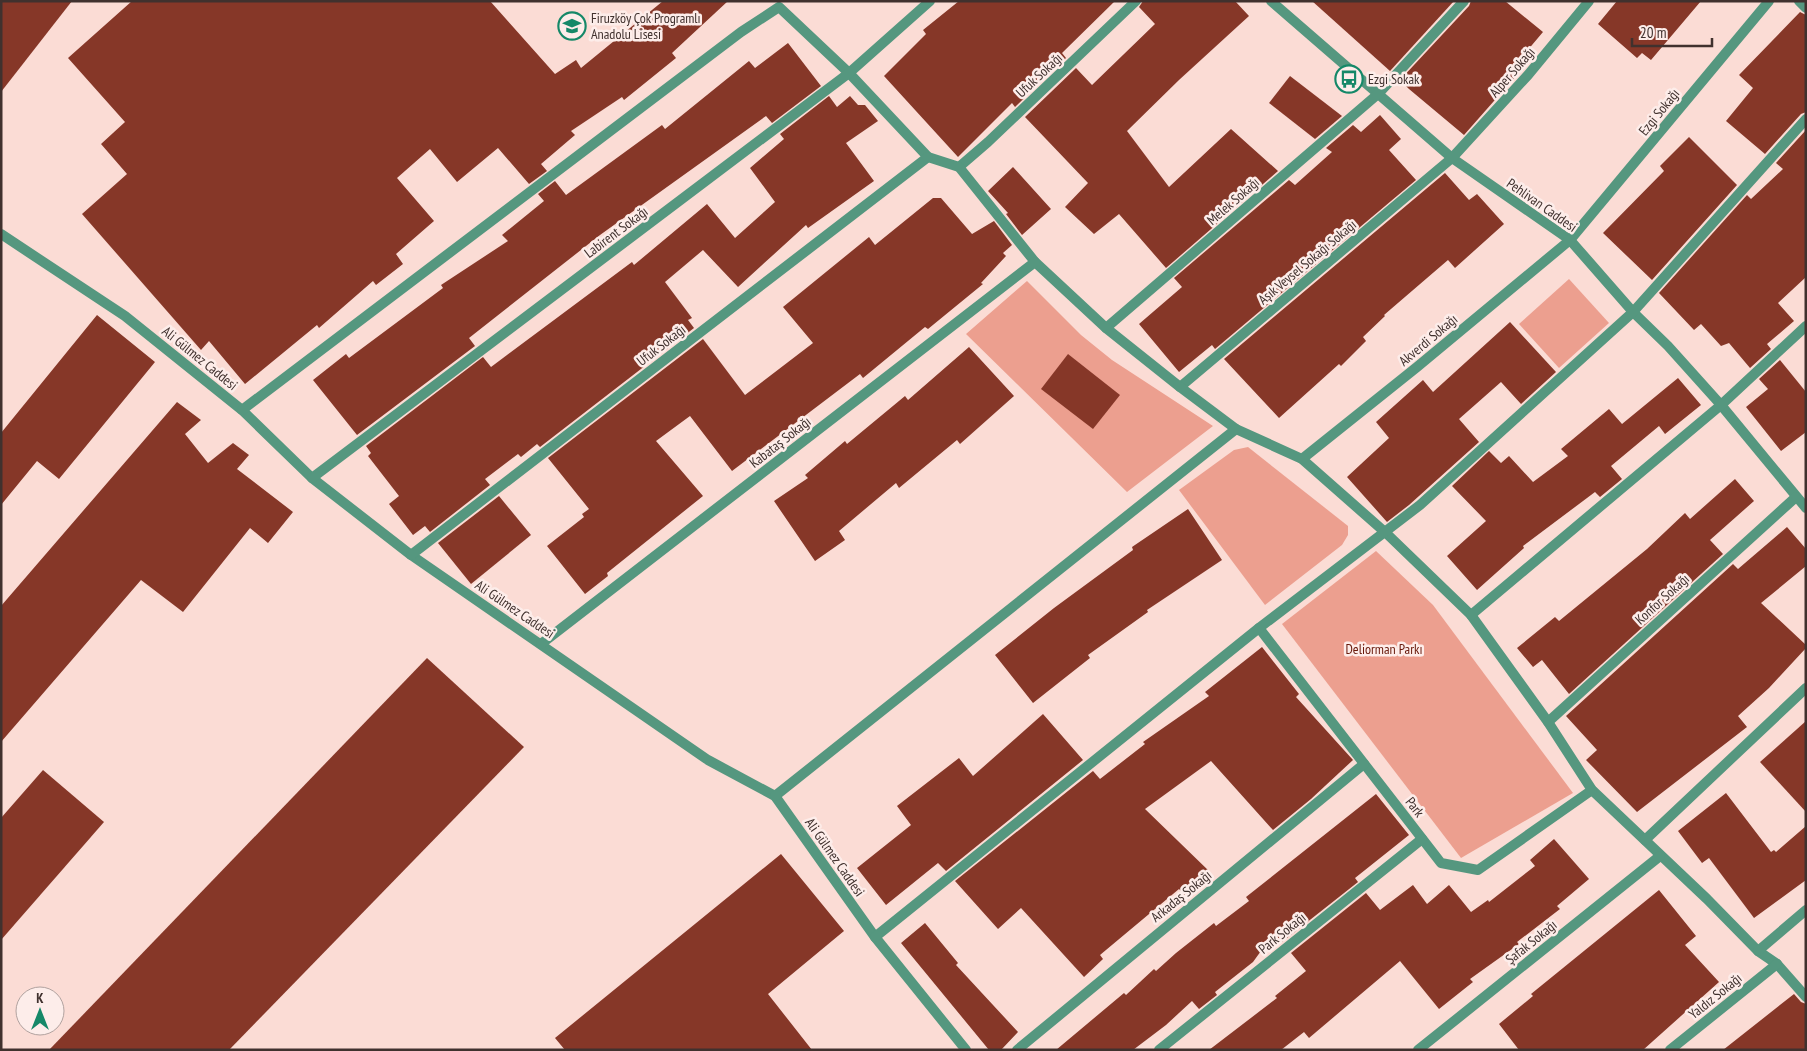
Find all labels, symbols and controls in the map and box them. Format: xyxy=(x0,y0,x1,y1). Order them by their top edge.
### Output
place label: Firuzköy Çok Programlı Anadolu Lisesi xyxy=(591,9,701,43)
school or university icon: Firuzköy Çok Programlı Anadolu Lisesi xyxy=(557,11,587,41)
scale bar xyxy=(1632,15,1712,47)
text: 20 m xyxy=(1640,23,1666,42)
street label: Alper Sokağı xyxy=(1485,43,1539,101)
street label: Ufuk Sokağı xyxy=(1012,49,1066,101)
bus stop icon: Ezgi Sokak xyxy=(1334,64,1364,94)
place label: Ezgi Sokak xyxy=(1368,70,1420,88)
street label: Ezgi Sokağı xyxy=(1635,85,1683,139)
street label: Melek Sokağı xyxy=(1203,173,1263,229)
street label: Pehlivan Caddesi xyxy=(1503,174,1581,236)
street label: Labirent Sokağı xyxy=(581,202,651,262)
street label: Aşık Veysel Sokağı Sokağı xyxy=(1254,216,1360,308)
street label: Akverdi Sokağı xyxy=(1395,310,1461,370)
street label: Ufuk Sokağı xyxy=(633,320,689,370)
street label: Ali Gülmez Caddesi xyxy=(159,322,241,394)
street label: Kabataş Sokağı xyxy=(746,412,814,472)
street label: Konfor Sokağı xyxy=(1631,570,1693,628)
street label: Ali Gülmez Caddesi xyxy=(472,576,558,642)
park label: Deliorman Parkı xyxy=(1346,640,1423,658)
street label: Park xyxy=(1402,793,1429,821)
street label: Ali Gülmez Caddesi xyxy=(801,814,869,900)
street label: Arkadaş Sokağı xyxy=(1147,866,1215,926)
street label: Park Sokağı xyxy=(1255,909,1309,957)
street label: Şafak Sokağı xyxy=(1502,916,1560,968)
street label: Yaldız Sokağı xyxy=(1685,969,1745,1023)
north arrow xyxy=(15,986,65,1036)
text: K xyxy=(36,989,44,1007)

